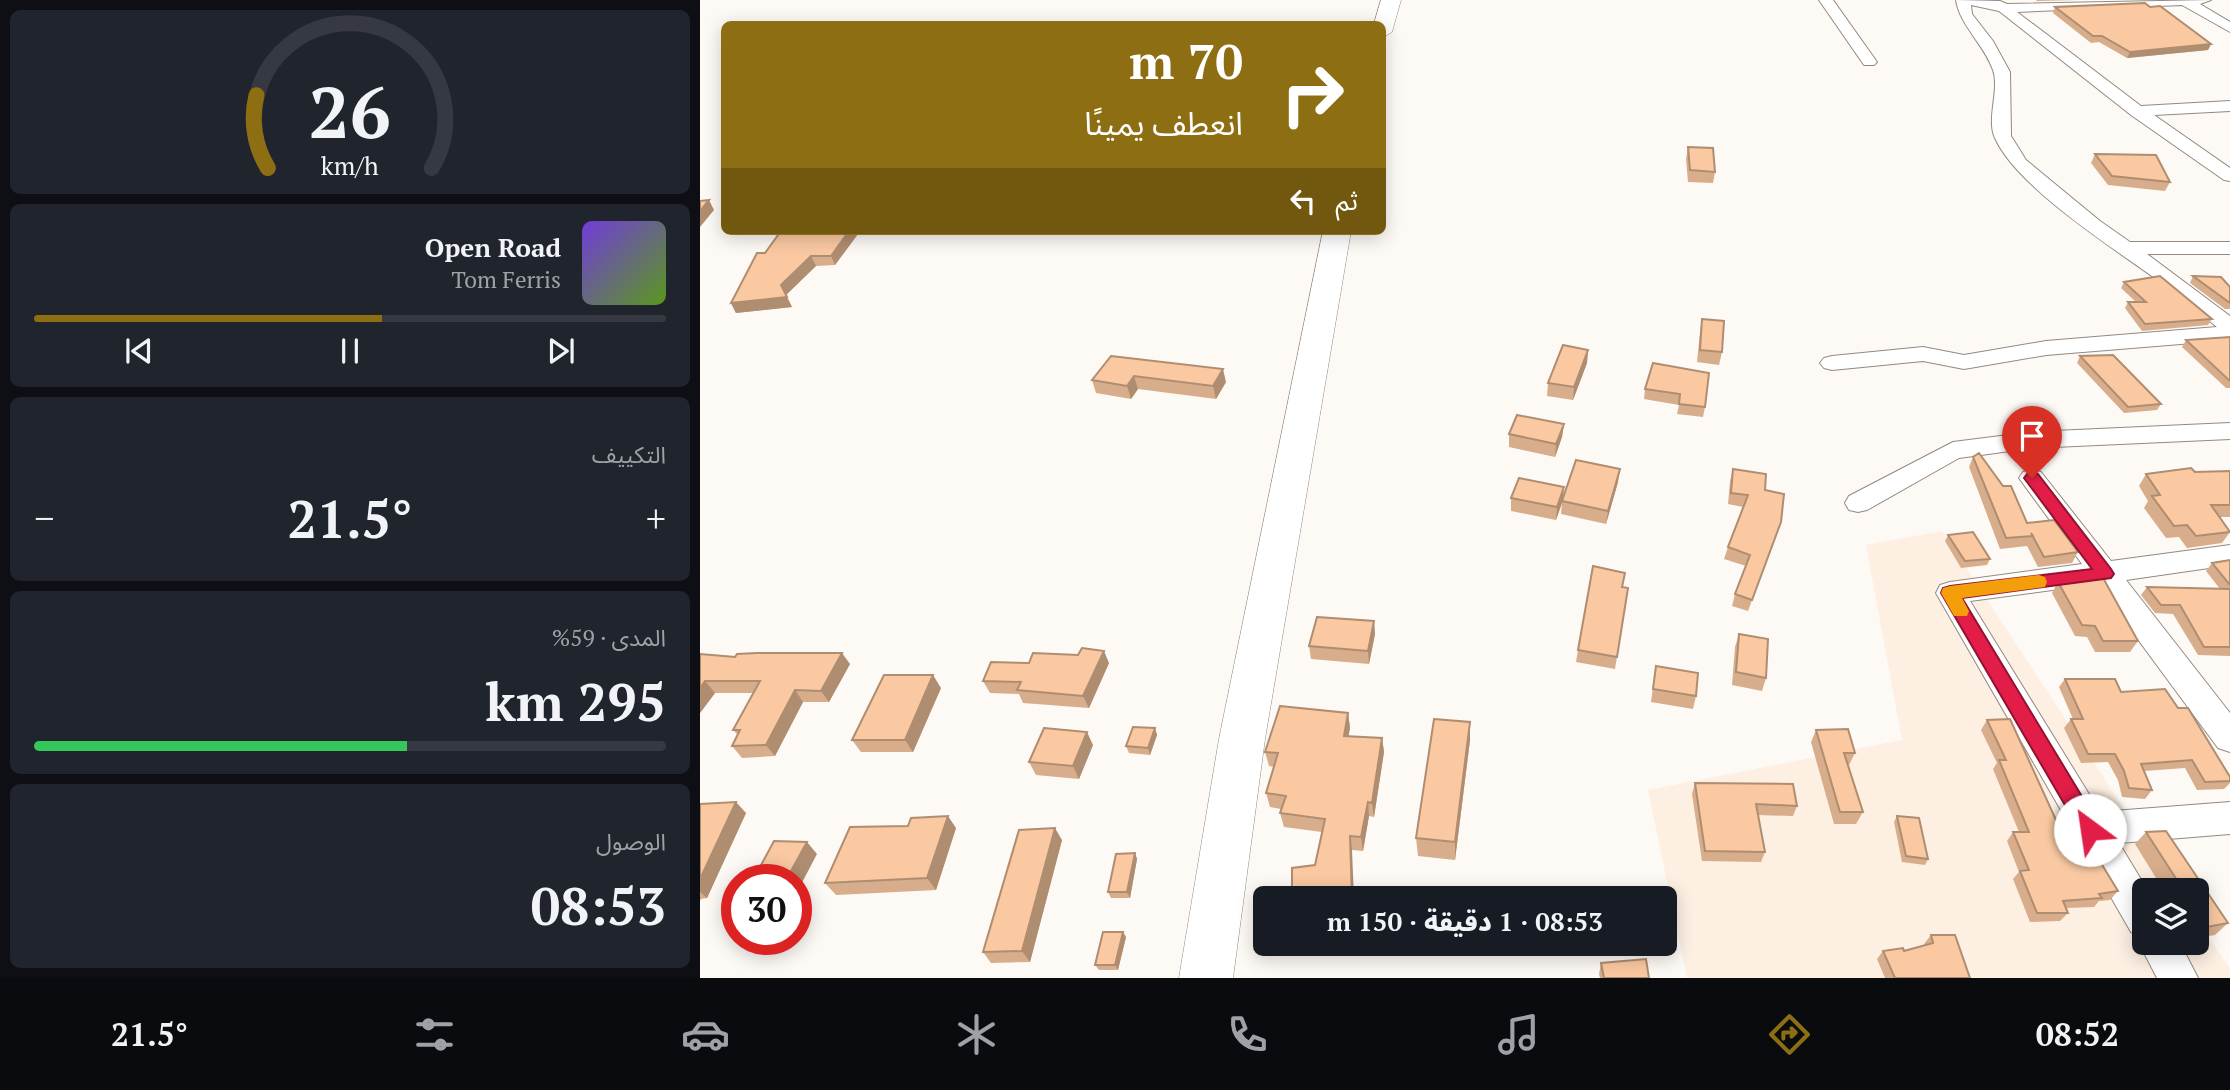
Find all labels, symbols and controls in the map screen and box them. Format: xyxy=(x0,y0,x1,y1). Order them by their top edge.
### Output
text: 70 m xyxy=(1129,28,1243,93)
icon: right xyxy=(1267,49,1358,140)
text: 26 xyxy=(309,62,391,159)
text: انعطف يمينًا xyxy=(1084,102,1243,144)
text: km/h xyxy=(321,149,379,182)
icon: left xyxy=(1284,182,1322,220)
text: ثم xyxy=(1336,183,1358,217)
text: Open Road xyxy=(425,230,561,264)
text: Tom Ferris xyxy=(451,264,561,295)
icon: previous xyxy=(120,332,158,370)
icon: pause xyxy=(331,332,369,370)
icon: next xyxy=(542,332,580,370)
pin xyxy=(2002,406,2062,478)
icon: arrive xyxy=(2013,417,2051,455)
text: التكييف xyxy=(592,439,666,470)
text: 21.5° xyxy=(287,484,413,553)
text: − xyxy=(34,493,54,543)
text: + xyxy=(646,493,666,543)
text: المدى · 59% xyxy=(552,622,666,653)
text: 295 km xyxy=(485,667,666,736)
position arrow xyxy=(2053,793,2127,867)
text: الوصول xyxy=(596,826,666,857)
speed limit sign: 30 xyxy=(721,864,812,955)
text: 08:53 xyxy=(531,871,666,940)
map controls xyxy=(2132,878,2209,955)
button: layers xyxy=(2132,878,2209,955)
text: 08:53 · 1 دقيقة · 150 m xyxy=(1327,904,1603,938)
icon: filters xyxy=(410,1010,459,1059)
icon: car xyxy=(681,1010,730,1059)
icon: climate xyxy=(952,1010,1001,1059)
icon: phone xyxy=(1223,1010,1272,1059)
icon: music xyxy=(1494,1010,1543,1059)
icon: directions xyxy=(1765,1010,1814,1059)
text: 21.5° xyxy=(111,1013,188,1055)
text: 08:52 xyxy=(2036,1013,2119,1055)

